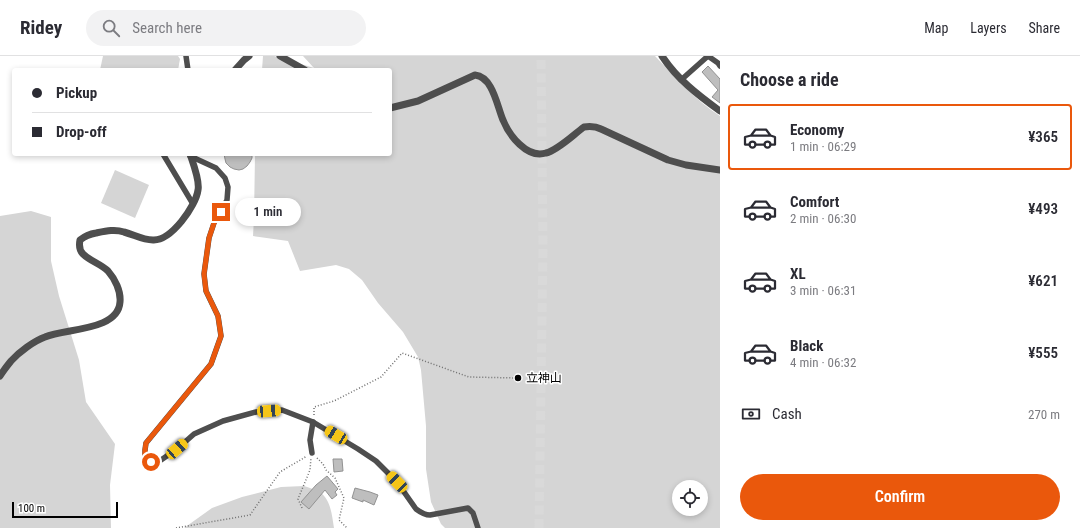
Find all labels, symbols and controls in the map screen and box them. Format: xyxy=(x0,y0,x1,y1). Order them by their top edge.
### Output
search box xyxy=(86,10,366,46)
text: Ridey xyxy=(20,16,62,39)
icon: search xyxy=(100,17,122,39)
text: Search here xyxy=(132,19,202,37)
text: Map xyxy=(924,20,948,36)
text: Layers xyxy=(970,20,1007,36)
text: Share xyxy=(1029,20,1060,36)
text: Choose a ride xyxy=(740,69,839,90)
text: Pickup xyxy=(56,84,97,102)
icon: car xyxy=(742,119,778,155)
text: Economy xyxy=(790,121,844,139)
text: Drop-off xyxy=(56,123,107,141)
text: ¥365 xyxy=(1028,128,1058,146)
text: 1 min · 06:29 xyxy=(790,139,856,154)
icon: car xyxy=(742,191,778,227)
text: Comfort xyxy=(790,193,839,211)
callout: 1 min xyxy=(235,198,301,226)
text: ¥493 xyxy=(1028,200,1058,218)
route end xyxy=(212,203,230,221)
text: 1 min xyxy=(254,204,282,219)
text: 2 min · 06:30 xyxy=(790,211,856,226)
icon: car xyxy=(742,263,778,299)
text: XL xyxy=(790,265,806,283)
text: ¥621 xyxy=(1028,272,1058,290)
text: 3 min · 06:31 xyxy=(790,283,856,298)
icon: car xyxy=(742,335,778,371)
text: Black xyxy=(790,337,823,355)
text: ¥555 xyxy=(1028,344,1058,362)
text: 4 min · 06:32 xyxy=(790,355,856,370)
place label: 立神山 xyxy=(526,371,562,385)
marker: 立神山 xyxy=(513,373,523,383)
icon: cash xyxy=(740,403,762,425)
car xyxy=(257,404,281,418)
text: Cash xyxy=(772,405,802,423)
text: 270 m xyxy=(1028,407,1060,422)
car xyxy=(323,424,349,446)
car xyxy=(164,437,190,461)
route start xyxy=(142,453,160,471)
car xyxy=(384,469,410,495)
button: Confirm xyxy=(740,474,1060,520)
map controls xyxy=(672,480,708,516)
button: locate xyxy=(672,480,708,516)
scale bar xyxy=(12,500,118,519)
text: 100 m xyxy=(18,502,45,515)

